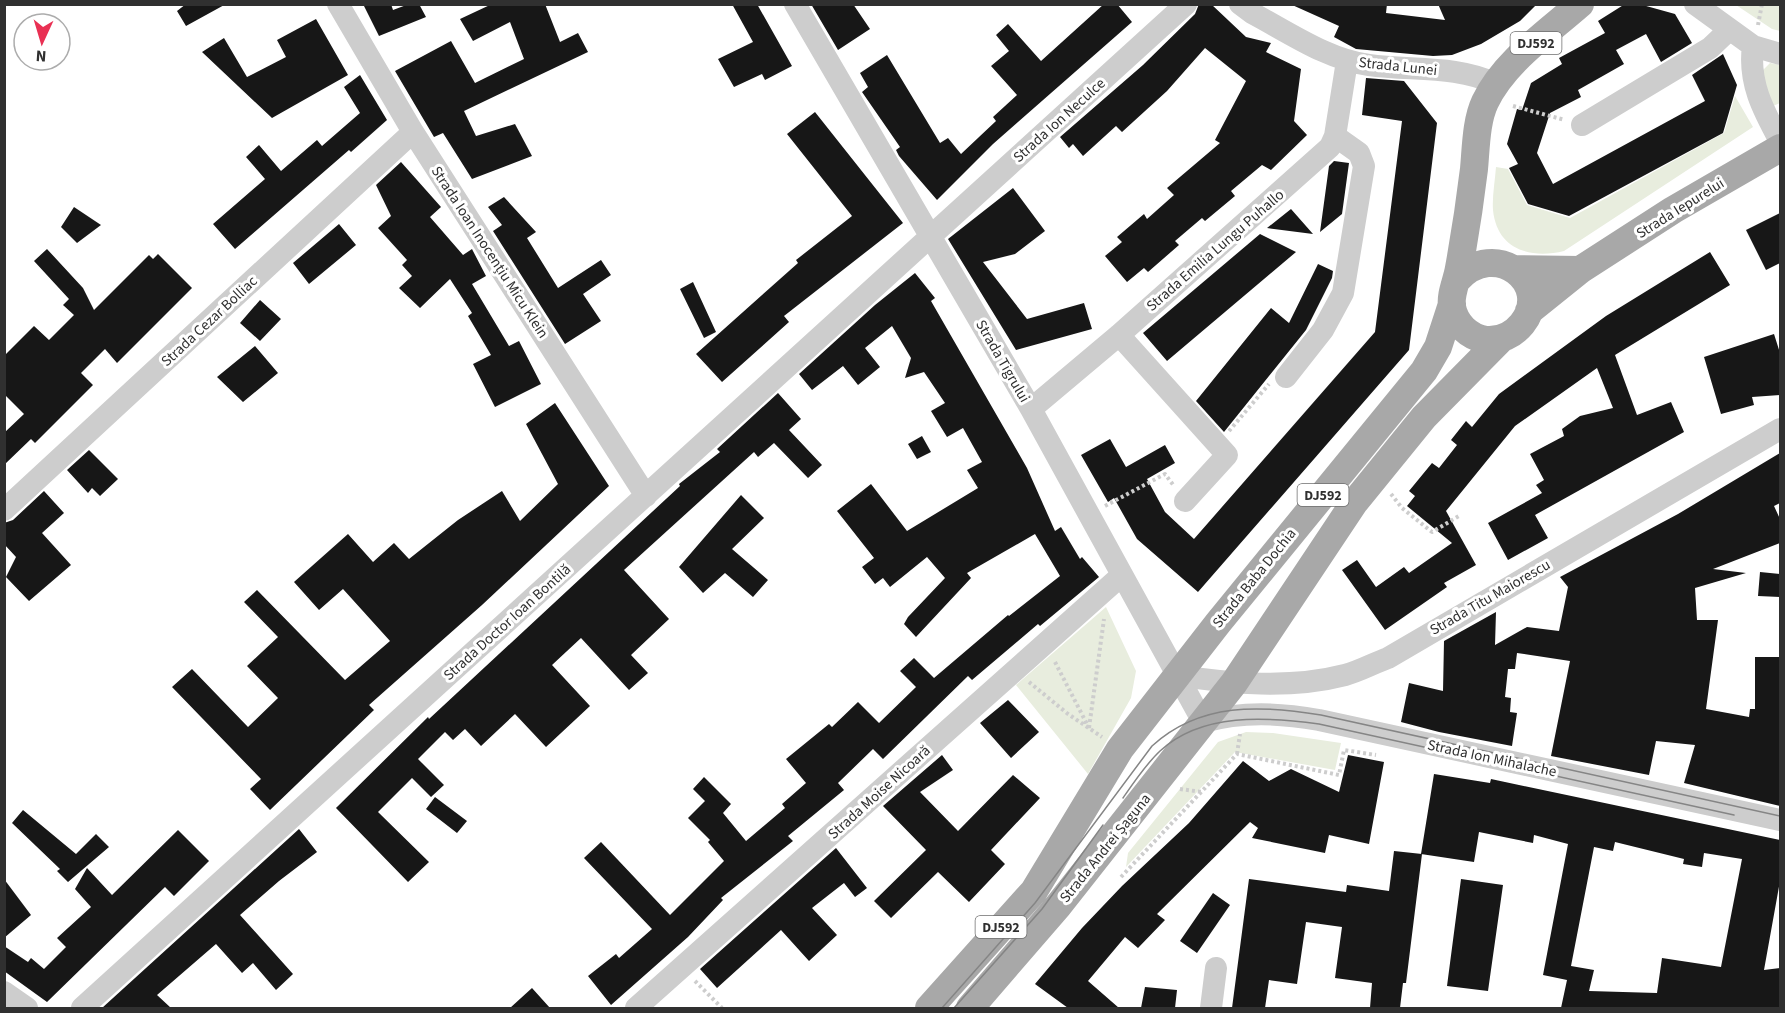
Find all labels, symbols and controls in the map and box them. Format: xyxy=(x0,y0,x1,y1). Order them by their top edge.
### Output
north arrow xyxy=(12,12,72,72)
road number: DJ592 xyxy=(1510,32,1562,54)
text: N xyxy=(35,45,47,67)
street label: Strada Lunei xyxy=(1358,52,1438,81)
street label: Strada Ion Neculce xyxy=(1009,73,1110,167)
street label: Strada Ioan Inocențiu Micu Klein xyxy=(426,162,553,342)
street label: Strada Iepurelui xyxy=(1632,173,1728,244)
street label: Strada Emilia Lungu Puhallo xyxy=(1142,185,1289,316)
street label: Strada Cezar Bolliac xyxy=(157,271,262,372)
street label: Strada Tigrului xyxy=(970,316,1035,406)
road number: DJ592 xyxy=(1298,484,1348,506)
street label: Strada Baba Dochia xyxy=(1208,524,1301,633)
street label: Strada Titu Maiorescu xyxy=(1426,554,1554,641)
street label: Strada Doctor Ioan Bontilă xyxy=(439,559,576,685)
street label: Strada Ion Mihalache xyxy=(1425,735,1558,782)
street label: Strada Moise Nicoară xyxy=(824,741,935,844)
street label: Strada Andrei Șaguna xyxy=(1055,789,1156,907)
road number: DJ592 xyxy=(976,916,1026,938)

